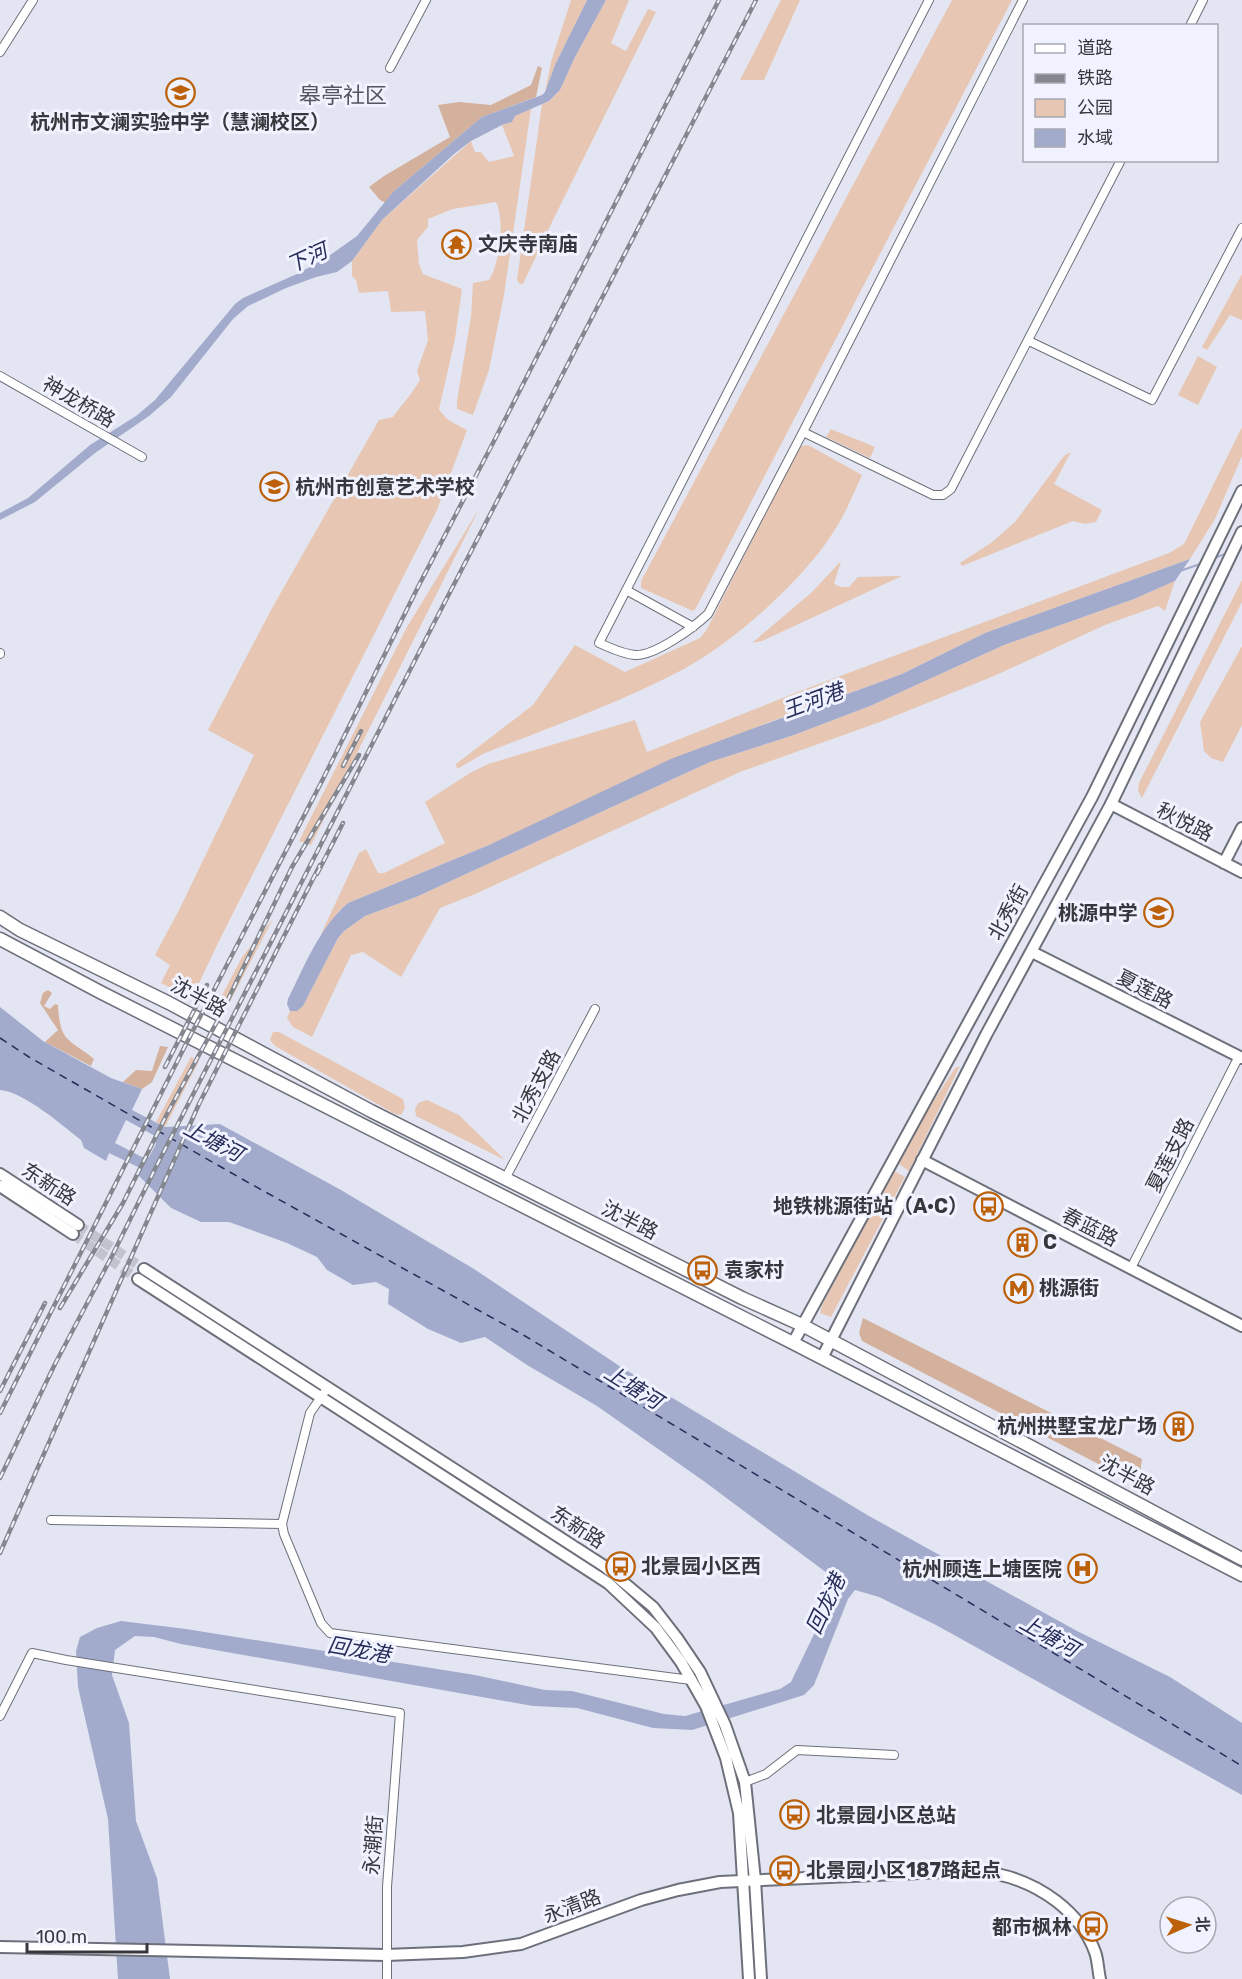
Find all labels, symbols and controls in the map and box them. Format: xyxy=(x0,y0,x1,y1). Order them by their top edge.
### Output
legend xyxy=(1023,24,1218,162)
text: 道路 xyxy=(1077,37,1113,59)
text: 铁路 xyxy=(1077,67,1113,89)
school or university icon: 杭州市文澜实验中学（慧澜校区） xyxy=(164,76,196,108)
district label: 皋亭社区 xyxy=(299,82,387,109)
text: 公园 xyxy=(1077,97,1113,119)
place label: 杭州市文澜实验中学（慧澜校区） xyxy=(30,110,330,134)
text: 水域 xyxy=(1077,127,1113,149)
temple icon: 文庆寺南庙 xyxy=(441,228,473,260)
place label: 文庆寺南庙 xyxy=(478,232,578,256)
water label: 下河 xyxy=(283,236,335,278)
street label: 神龙桥路 xyxy=(38,372,120,432)
school or university icon: 杭州市创意艺术学校 xyxy=(258,471,290,503)
place label: 杭州市创意艺术学校 xyxy=(295,475,475,499)
water label: 王河港 xyxy=(779,677,850,723)
street label: 秋悦路 xyxy=(1153,798,1217,846)
street label: 北秀街 xyxy=(983,880,1033,944)
school or university icon: 桃源中学 xyxy=(1143,897,1175,929)
place label: 桃源中学 xyxy=(1058,901,1138,925)
street label: 夏莲路 xyxy=(1113,965,1177,1013)
street label: 沈半路 xyxy=(167,972,231,1022)
street label: 北秀支路 xyxy=(507,1045,565,1127)
street label: 夏莲支路 xyxy=(1141,1114,1199,1196)
water label: 上塘河 xyxy=(180,1115,250,1168)
street label: 东新路 xyxy=(17,1158,81,1210)
bus stop icon: 地铁桃源街站（A·C） xyxy=(973,1190,1005,1222)
place label: 地铁桃源街站（A·C） xyxy=(773,1194,968,1218)
street label: 沈半路 xyxy=(598,1196,662,1244)
street label: 春蓝路 xyxy=(1058,1203,1122,1251)
building icon: C xyxy=(1006,1226,1038,1258)
place label: C xyxy=(1043,1230,1057,1254)
bus stop icon: 袁家村 xyxy=(687,1254,719,1286)
place label: 袁家村 xyxy=(724,1258,784,1282)
metro station icon: 桃源街 xyxy=(1002,1272,1034,1304)
place label: 桃源街 xyxy=(1039,1276,1099,1300)
water label: 上塘河 xyxy=(600,1359,670,1416)
building icon: 杭州拱墅宝龙广场 xyxy=(1162,1410,1194,1442)
place label: 杭州拱墅宝龙广场 xyxy=(997,1414,1157,1438)
street label: 沈半路 xyxy=(1095,1450,1159,1500)
street label: 东新路 xyxy=(546,1501,610,1553)
bus stop icon: 北景园小区西 xyxy=(604,1550,636,1582)
hospital icon: 杭州顾连上塘医院 xyxy=(1067,1553,1099,1585)
place label: 北景园小区西 xyxy=(641,1554,761,1578)
place label: 杭州顾连上塘医院 xyxy=(902,1557,1062,1581)
water label: 回龙港 xyxy=(801,1567,851,1638)
water label: 上塘河 xyxy=(1016,1609,1086,1664)
water label: 回龙港 xyxy=(326,1632,395,1668)
bus stop icon: 北景园小区总站 xyxy=(779,1799,811,1831)
place label: 北景园小区总站 xyxy=(816,1803,956,1827)
street label: 永潮街 xyxy=(359,1814,387,1876)
bus stop icon: 北景园小区187路起点 xyxy=(769,1854,801,1886)
place label: 北景园小区187路起点 xyxy=(806,1858,1001,1882)
street label: 永清路 xyxy=(540,1884,604,1928)
north arrow xyxy=(1158,1895,1218,1955)
bus stop icon: 都市枫林 xyxy=(1077,1911,1109,1943)
place label: 都市枫林 xyxy=(992,1915,1072,1939)
scale bar xyxy=(27,1916,147,1954)
text: 北 xyxy=(1193,1916,1212,1933)
text: 100 m xyxy=(36,1926,87,1948)

